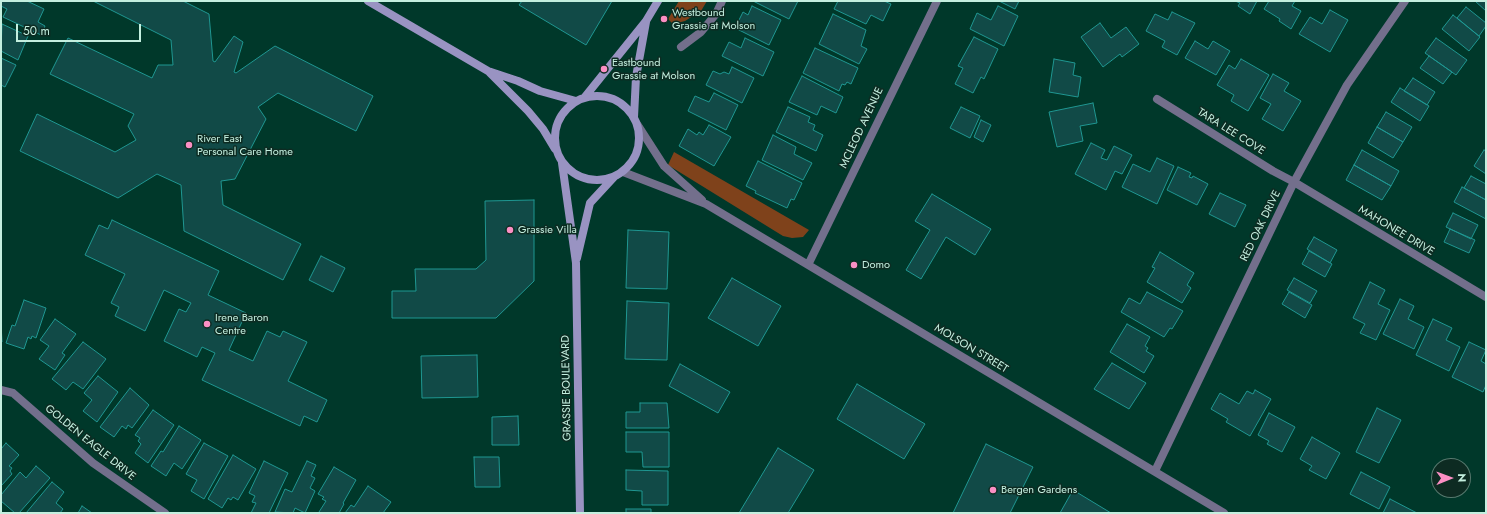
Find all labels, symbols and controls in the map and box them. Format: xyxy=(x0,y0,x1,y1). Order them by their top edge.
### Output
place label: Westbound Grassie at Molson xyxy=(672,6,755,32)
marker: Westbound Grassie at Molson xyxy=(659,14,669,24)
scale bar xyxy=(18,16,143,42)
text: 50 m xyxy=(23,22,50,40)
place label: Eastbound Grassie at Molson xyxy=(612,56,695,82)
marker: Eastbound Grassie at Molson xyxy=(599,64,609,74)
street label: MCLEOD AVENUE xyxy=(837,85,887,171)
street label: TARA LEE COVE xyxy=(1195,106,1267,158)
place label: River East Personal Care Home xyxy=(197,132,293,158)
marker: River East Personal Care Home xyxy=(184,140,194,150)
street label: RED OAK DRIVE xyxy=(1238,188,1284,264)
street label: MAHONEE DRIVE xyxy=(1356,203,1436,259)
place label: Grassie Villa xyxy=(518,223,577,237)
marker: Grassie Villa xyxy=(505,225,515,235)
place label: Domo xyxy=(862,258,890,272)
marker: Domo xyxy=(849,260,859,270)
place label: Irene Baron Centre xyxy=(215,311,269,337)
marker: Irene Baron Centre xyxy=(202,319,212,329)
street label: MOLSON STREET xyxy=(932,322,1010,376)
street label: GRASSIE BOULEVARD xyxy=(559,335,575,441)
street label: GOLDEN EAGLE DRIVE xyxy=(42,402,138,484)
north arrow xyxy=(1431,458,1471,498)
text: N xyxy=(1454,473,1470,482)
place label: Bergen Gardens xyxy=(1001,483,1077,497)
marker: Bergen Gardens xyxy=(988,485,998,495)

